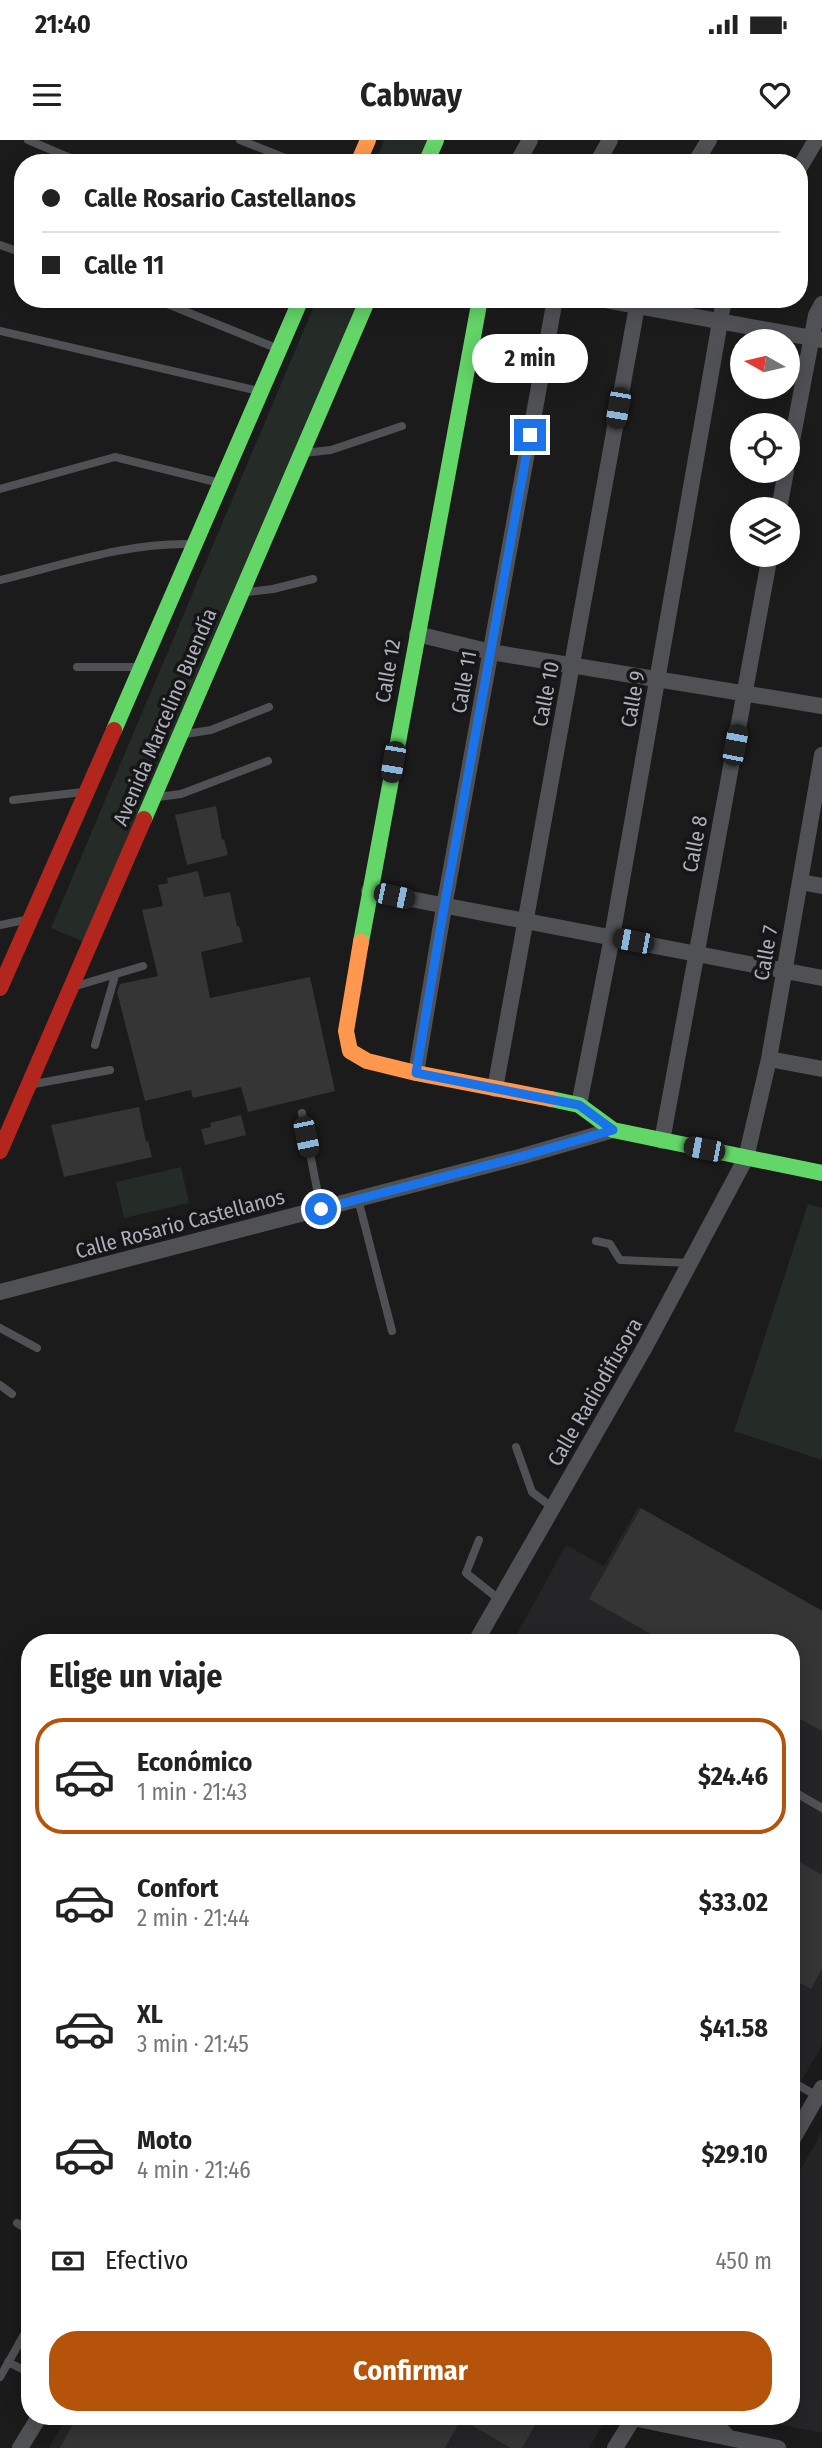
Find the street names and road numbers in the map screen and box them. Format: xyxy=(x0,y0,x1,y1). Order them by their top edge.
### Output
street label: Avenida Marcelino Buendía xyxy=(107,605,223,829)
street label: Calle 12 xyxy=(370,637,406,705)
street label: Calle 11 xyxy=(446,649,482,715)
street label: Calle 10 xyxy=(527,659,565,729)
street label: Calle 9 xyxy=(615,669,651,729)
street label: Calle 8 xyxy=(677,813,713,875)
street label: Calle 7 xyxy=(748,923,784,983)
street label: Calle Rosario Castellanos xyxy=(73,1184,287,1264)
street label: Calle Radiodifusora xyxy=(542,1313,648,1471)

